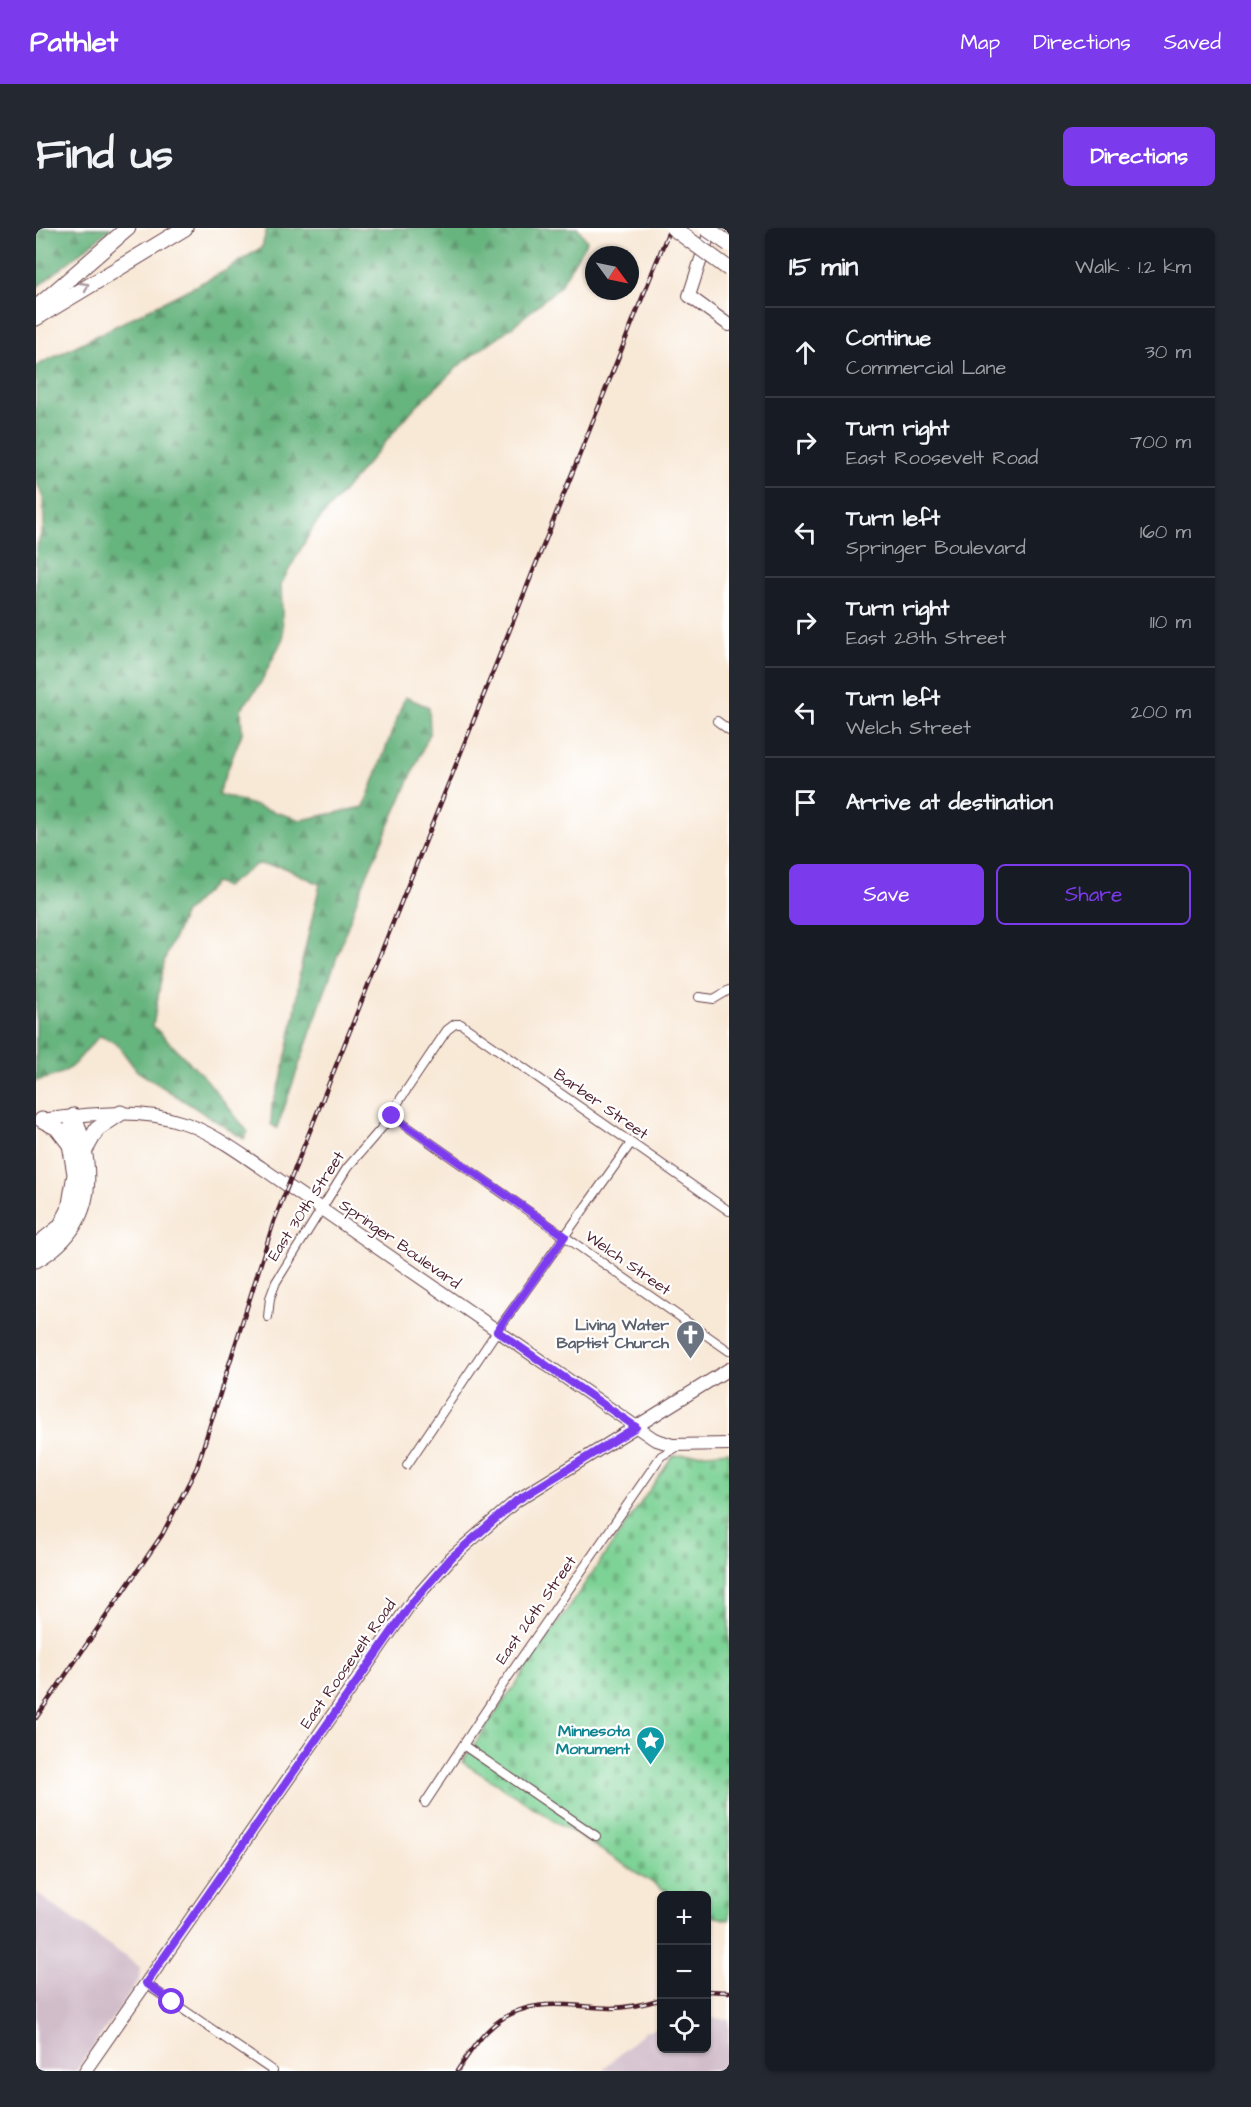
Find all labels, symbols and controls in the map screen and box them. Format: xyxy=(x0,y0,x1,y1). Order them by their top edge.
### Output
text: Pathlet xyxy=(30,23,118,62)
text: Map xyxy=(960,28,1000,57)
text: Directions xyxy=(1033,28,1131,57)
text: Saved xyxy=(1164,28,1221,57)
text: Find us xyxy=(36,127,173,185)
button: Directions xyxy=(1063,127,1215,186)
north arrow xyxy=(585,246,639,300)
text: 15 min xyxy=(789,249,858,285)
text: Walk · 1.2 km xyxy=(1075,253,1191,281)
one-way arrow xyxy=(79,282,89,293)
text: Continue xyxy=(846,323,931,354)
icon: ahead xyxy=(789,336,822,369)
text: 30 m xyxy=(1145,338,1191,366)
text: Commercial Lane xyxy=(846,354,1006,382)
text: Turn right xyxy=(846,413,949,444)
icon: right xyxy=(789,426,822,459)
text: 700 m xyxy=(1130,428,1191,456)
text: East Roosevelt Road xyxy=(846,444,1038,472)
text: Turn left xyxy=(846,503,940,534)
icon: left xyxy=(789,516,822,549)
text: 160 m xyxy=(1140,518,1191,546)
text: Springer Boulevard xyxy=(846,534,1026,562)
text: Turn right xyxy=(846,593,949,624)
icon: right xyxy=(789,606,822,639)
text: 110 m xyxy=(1150,608,1191,636)
text: East 28th Street xyxy=(846,624,1006,652)
text: Turn left xyxy=(846,683,940,714)
icon: left xyxy=(789,696,822,729)
text: 200 m xyxy=(1131,698,1191,726)
text: Welch Street xyxy=(846,714,971,742)
icon: arrive xyxy=(789,786,822,819)
text: Arrive at destination xyxy=(846,787,1053,818)
button: Save xyxy=(789,864,984,925)
button: Share xyxy=(996,864,1191,925)
street label: Barber Street xyxy=(549,1063,653,1145)
route end xyxy=(378,1102,404,1128)
street label: East 30th Street xyxy=(262,1146,350,1265)
street label: Springer Boulevard xyxy=(334,1194,465,1295)
street label: Welch Street xyxy=(581,1225,676,1301)
place label: Living Water Baptist Church xyxy=(557,1314,670,1354)
church icon: Living Water Baptist Church xyxy=(674,1318,706,1360)
street label: East 26th Street xyxy=(490,1551,582,1669)
street label: East Roosevelt Road xyxy=(295,1595,401,1733)
place label: Minnesota Monument xyxy=(556,1720,631,1760)
place icon: Minnesota Monument xyxy=(635,1724,667,1766)
map controls xyxy=(657,1891,711,2053)
button: + xyxy=(657,1891,711,1945)
button: − xyxy=(657,1945,711,1999)
route start xyxy=(158,1988,184,2014)
button: locate xyxy=(657,1999,711,2053)

